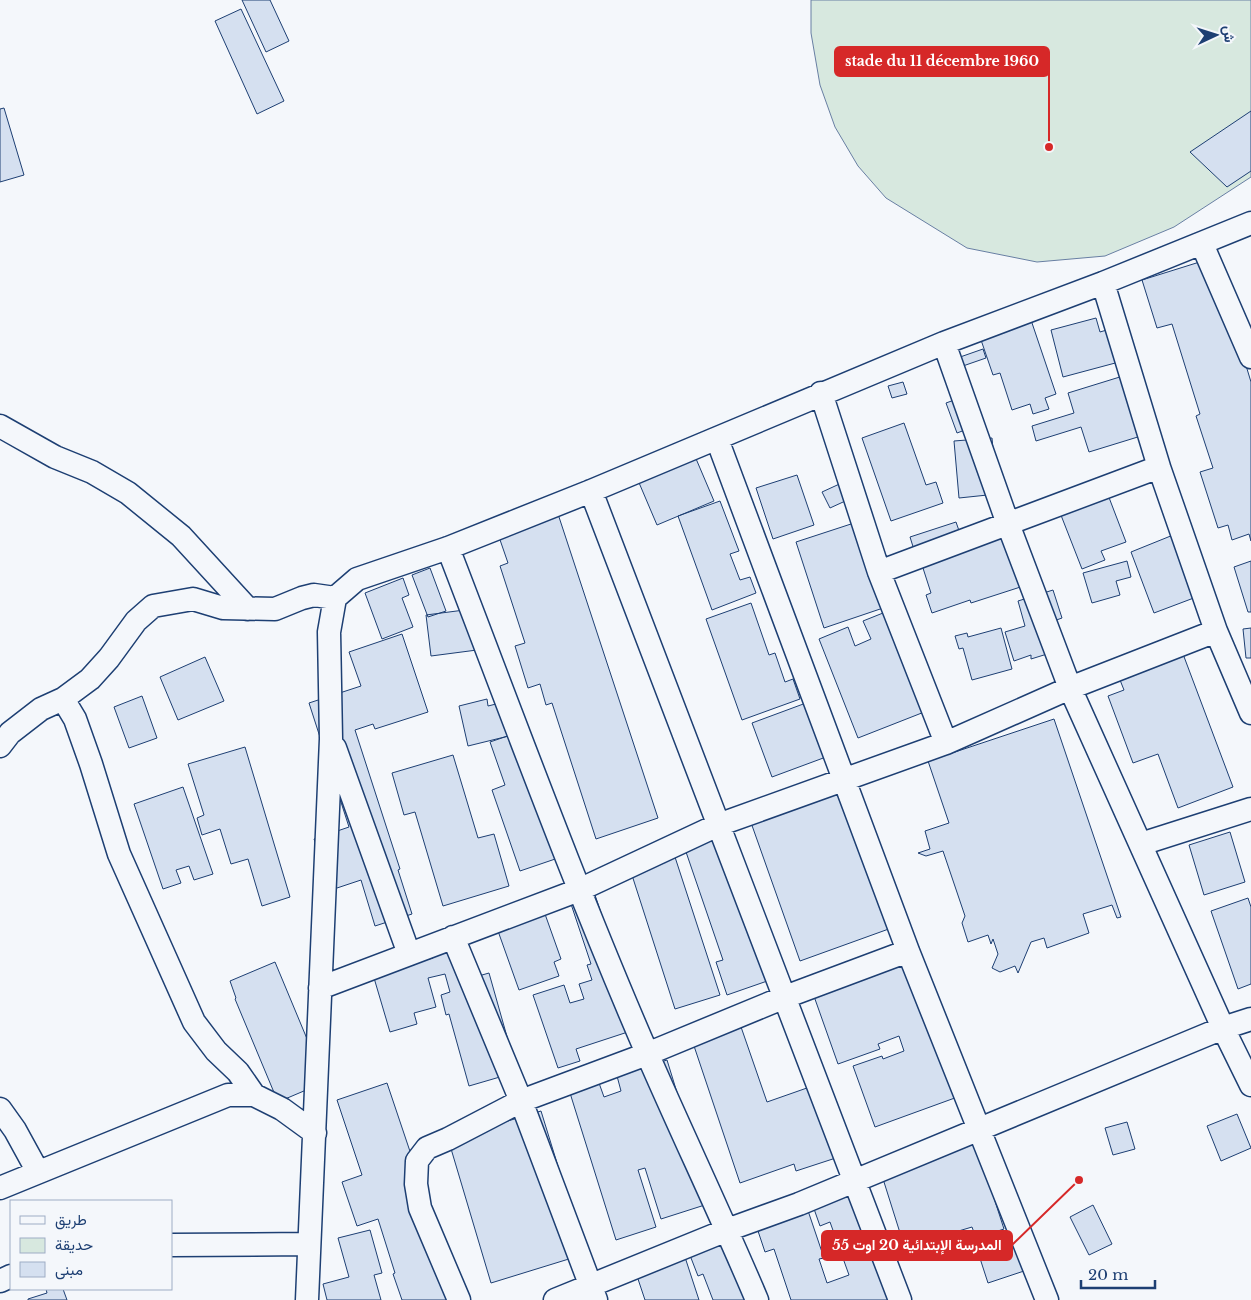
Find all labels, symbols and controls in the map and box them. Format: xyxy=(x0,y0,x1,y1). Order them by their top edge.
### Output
north arrow xyxy=(1191,10,1241,60)
text: ش xyxy=(1219,25,1239,43)
callout: stade du 11 décembre 1960 xyxy=(835,47,1049,76)
text: stade du 11 décembre 1960 xyxy=(845,52,1039,70)
legend xyxy=(10,1200,172,1290)
text: طريق xyxy=(55,1210,87,1230)
callout: المدرسة الإبتدائية 20 اوت 55 xyxy=(822,1231,1012,1260)
text: حديقة xyxy=(55,1235,93,1254)
text: المدرسة الإبتدائية 20 اوت 55 xyxy=(832,1236,1002,1255)
scale bar xyxy=(1081,1258,1155,1290)
text: مبنى xyxy=(55,1260,83,1280)
text: 20 m xyxy=(1088,1265,1128,1284)

